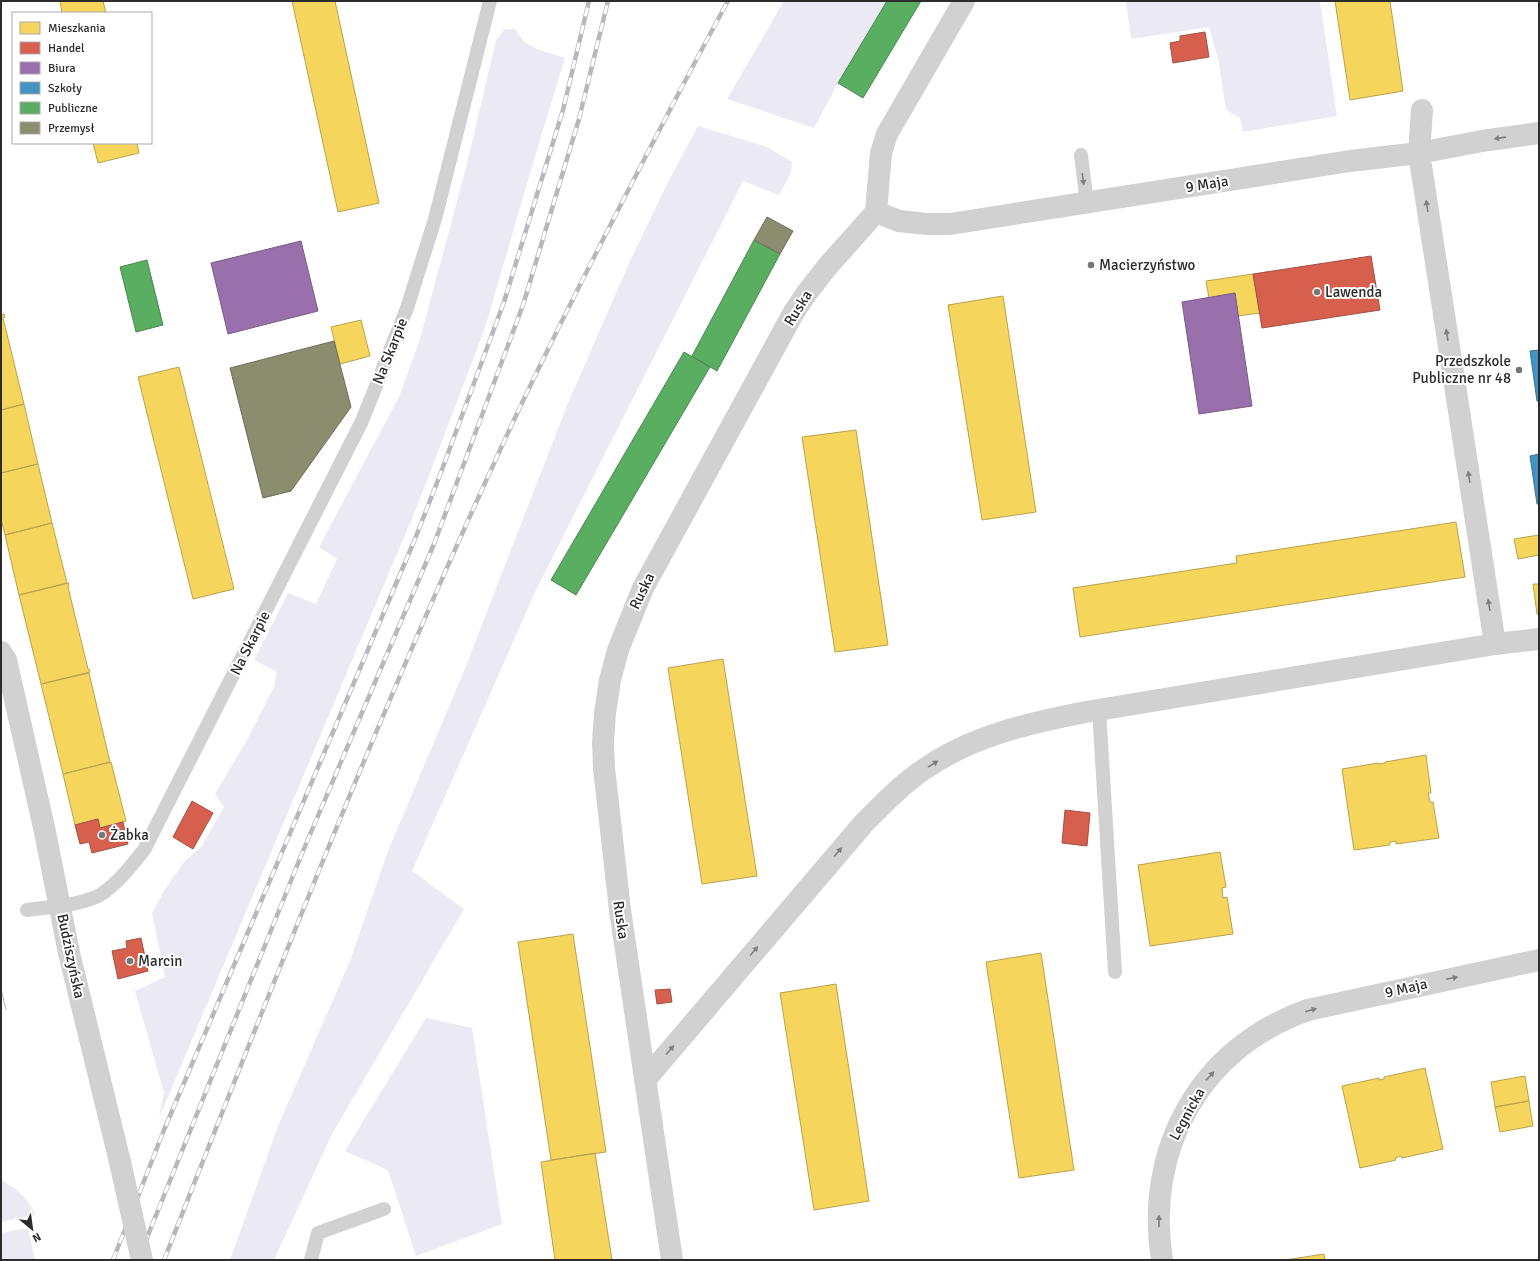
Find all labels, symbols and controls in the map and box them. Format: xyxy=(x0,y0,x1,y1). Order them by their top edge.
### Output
legend xyxy=(12,12,152,144)
text: Mieszkania xyxy=(48,21,106,36)
text: Handel xyxy=(48,41,85,56)
text: Biura xyxy=(48,61,76,76)
text: Szkoły xyxy=(48,81,82,96)
text: Publiczne xyxy=(48,101,98,116)
text: Przemysł xyxy=(48,121,95,136)
one-way arrow xyxy=(1494,135,1506,141)
street label: 9 Maja xyxy=(1184,172,1230,196)
one-way arrow xyxy=(1080,173,1086,185)
one-way arrow xyxy=(1424,200,1430,212)
place label: Macierzyństwo xyxy=(1099,256,1196,274)
marker: Macierzyństwo xyxy=(1086,260,1096,270)
place label: Lawenda xyxy=(1325,283,1382,301)
street label: Ruska xyxy=(780,287,816,329)
marker: Lawenda xyxy=(1312,287,1322,297)
street label: Na Skarpie xyxy=(369,315,411,387)
one-way arrow xyxy=(1444,328,1450,341)
place label: Przedszkole Publiczne nr 48 xyxy=(1412,352,1511,387)
marker: Przedszkole Publiczne nr 48 xyxy=(1514,365,1524,375)
one-way arrow xyxy=(1466,471,1472,483)
street label: Ruska xyxy=(625,570,659,612)
one-way arrow xyxy=(1486,599,1492,611)
street label: Na Skarpie xyxy=(226,608,274,678)
one-way arrow xyxy=(927,760,939,767)
place label: Żabka xyxy=(110,826,149,844)
marker: Żabka xyxy=(97,830,107,840)
one-way arrow xyxy=(833,847,842,857)
street label: Ruska xyxy=(609,900,633,940)
street label: Budziszyńska xyxy=(53,912,89,1000)
one-way arrow xyxy=(750,946,759,957)
place label: Marcin xyxy=(138,952,182,970)
marker: Marcin xyxy=(125,956,135,966)
street label: 9 Maja xyxy=(1383,974,1429,1002)
one-way arrow xyxy=(1446,975,1458,981)
one-way arrow xyxy=(1306,1007,1318,1013)
one-way arrow xyxy=(665,1045,674,1056)
one-way arrow xyxy=(1206,1071,1215,1081)
street label: Legnicka xyxy=(1165,1085,1209,1143)
north arrow xyxy=(12,1209,52,1249)
one-way arrow xyxy=(1156,1214,1162,1227)
text: N xyxy=(30,1230,43,1245)

